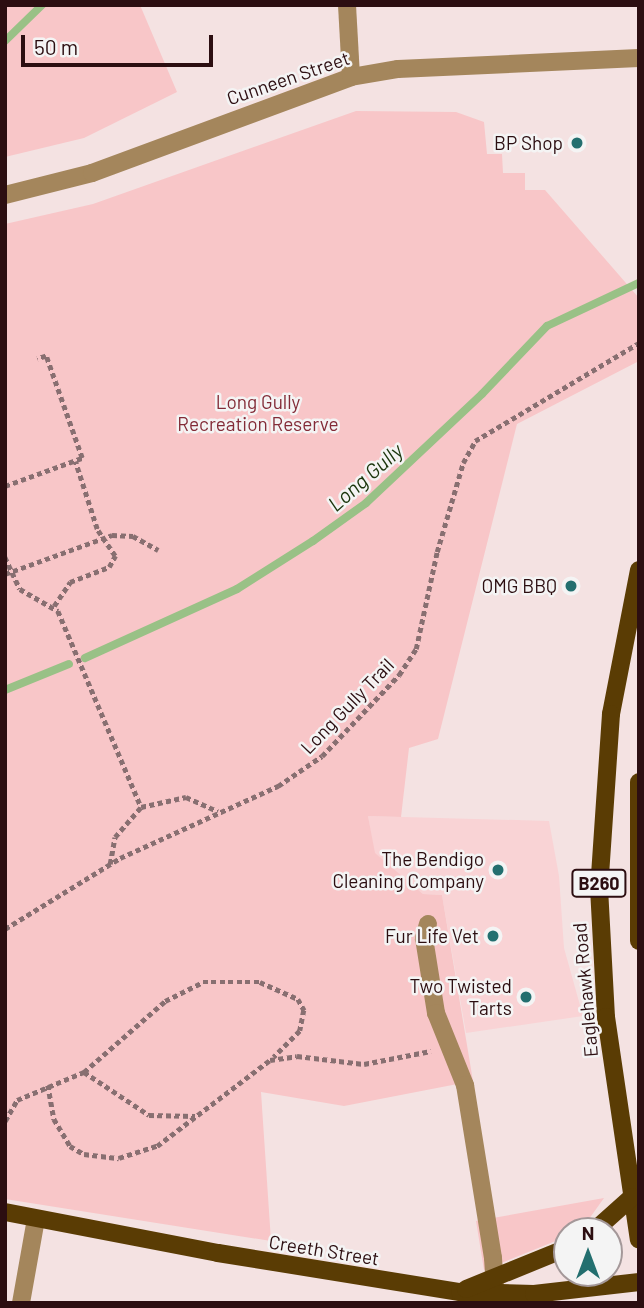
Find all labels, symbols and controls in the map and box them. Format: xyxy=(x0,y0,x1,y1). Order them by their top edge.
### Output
scale bar xyxy=(24,21,217,65)
text: 50 m xyxy=(34,34,78,59)
street label: Cunneen Street xyxy=(224,46,352,110)
place label: BP Shop xyxy=(494,132,563,154)
marker: BP Shop xyxy=(569,135,585,151)
park label: Long Gully Recreation Reserve xyxy=(177,391,339,435)
water label: Long Gully xyxy=(322,438,408,516)
place label: OMG BBQ xyxy=(481,575,557,597)
marker: OMG BBQ xyxy=(563,578,579,594)
street label: Long Gully Trail xyxy=(296,653,398,759)
place label: The Bendigo Cleaning Company xyxy=(332,848,484,892)
marker: The Bendigo Cleaning Company xyxy=(490,862,506,878)
road number: B260 xyxy=(571,868,627,898)
street label: Eaglehawk Road xyxy=(568,922,602,1058)
place label: Fur Life Vet xyxy=(385,925,479,947)
marker: Fur Life Vet xyxy=(485,928,501,944)
place label: Two Twisted Tarts xyxy=(409,975,512,1019)
marker: Two Twisted Tarts xyxy=(518,989,534,1005)
north arrow xyxy=(553,1217,623,1287)
text: N xyxy=(582,1221,594,1244)
street label: Creeth Street xyxy=(267,1230,381,1270)

